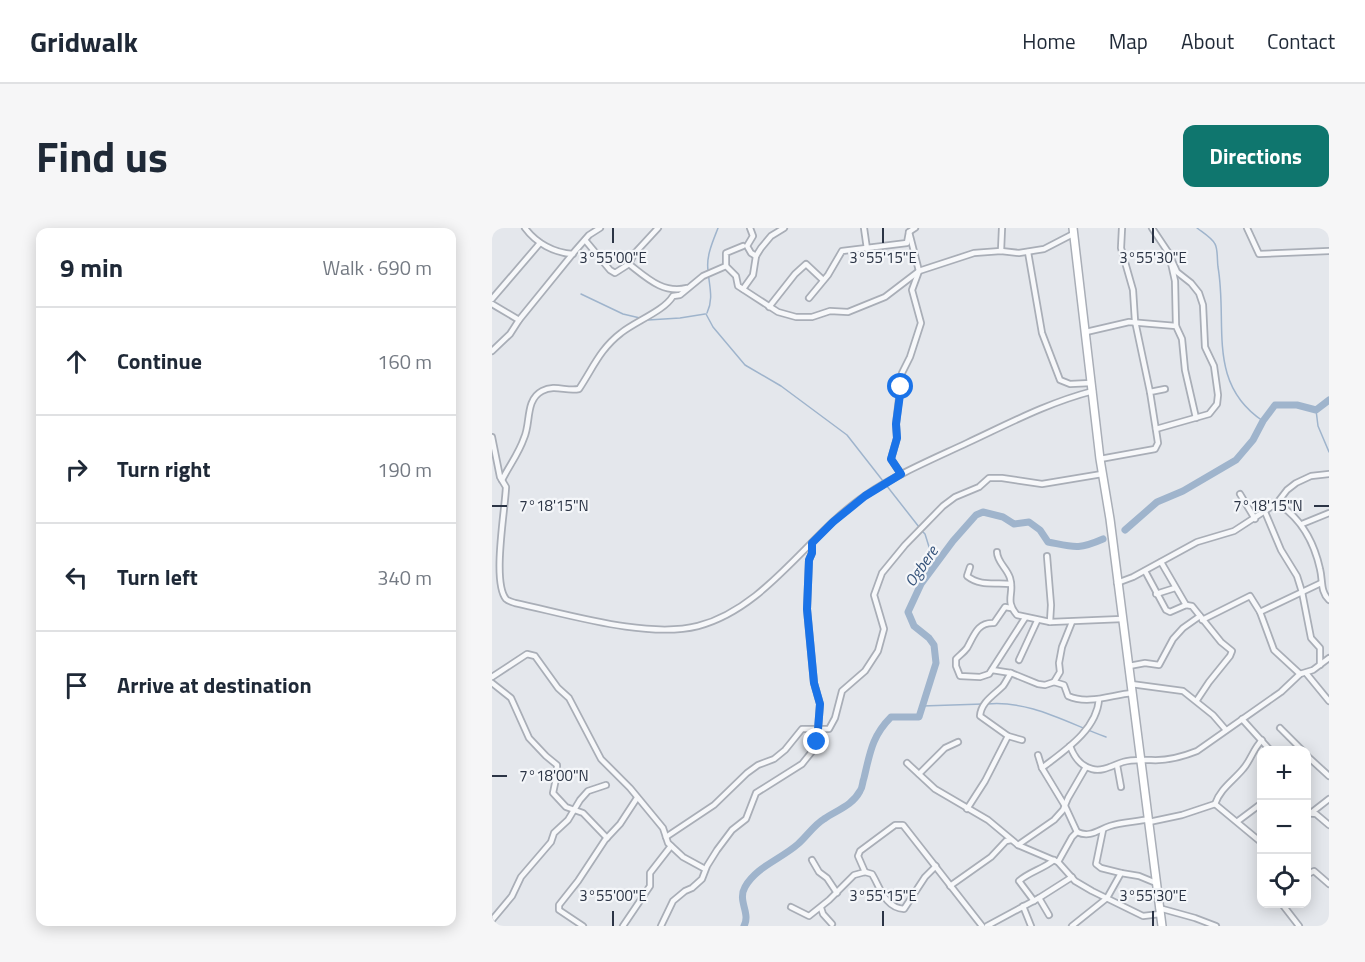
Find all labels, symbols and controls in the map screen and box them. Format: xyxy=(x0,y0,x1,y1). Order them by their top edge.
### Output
text: Gridwalk xyxy=(30,20,138,63)
text: Home xyxy=(1022,25,1076,57)
text: Map xyxy=(1109,25,1148,57)
text: About xyxy=(1181,25,1234,57)
text: Contact xyxy=(1267,25,1335,57)
text: Find us xyxy=(36,124,168,188)
button: Directions xyxy=(1183,125,1329,187)
text: 3°55'00"E xyxy=(579,246,647,269)
text: 3°55'15"E xyxy=(849,246,917,269)
text: 3°55'30"E xyxy=(1119,246,1187,269)
text: 9 min xyxy=(60,248,123,287)
text: Walk · 690 m xyxy=(323,252,432,283)
text: Continue xyxy=(117,344,202,378)
icon: ahead xyxy=(60,345,93,378)
text: 160 m xyxy=(377,346,432,377)
route start xyxy=(887,373,913,399)
text: Turn right xyxy=(117,452,211,486)
icon: right xyxy=(60,453,93,486)
text: 190 m xyxy=(377,454,432,485)
text: 7°18'15"N xyxy=(519,494,589,517)
text: 7°18'15"N xyxy=(1233,494,1303,517)
water label: Ogbere xyxy=(898,539,945,591)
text: Turn left xyxy=(117,560,198,594)
icon: left xyxy=(60,561,93,594)
text: 340 m xyxy=(377,562,432,593)
text: Arrive at destination xyxy=(117,668,312,702)
icon: arrive xyxy=(60,669,93,702)
route end xyxy=(803,728,829,754)
map controls xyxy=(1257,746,1311,908)
button: + xyxy=(1257,746,1311,800)
text: 7°18'00"N xyxy=(519,764,589,787)
button: − xyxy=(1257,800,1311,854)
button: locate xyxy=(1257,854,1311,908)
text: 3°55'00"E xyxy=(579,884,647,907)
text: 3°55'15"E xyxy=(849,884,917,907)
text: 3°55'30"E xyxy=(1119,884,1187,907)

